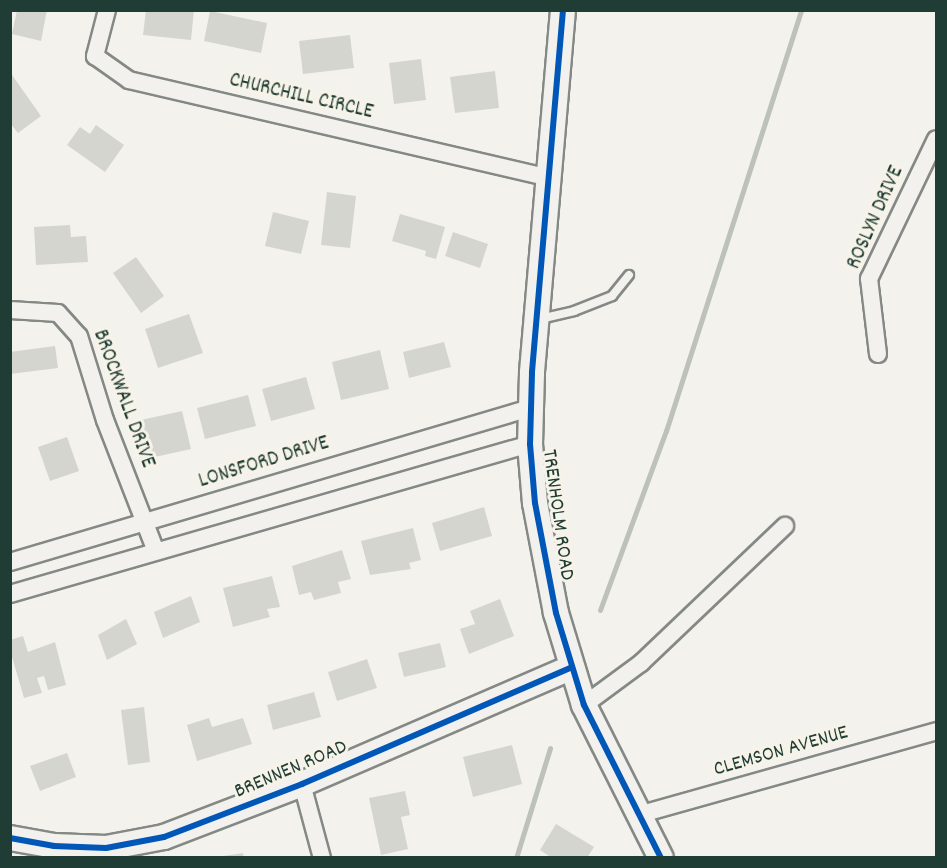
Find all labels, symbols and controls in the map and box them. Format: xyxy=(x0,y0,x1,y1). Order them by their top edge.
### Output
street label: CHURCHILL CIRCLE xyxy=(227,68,375,126)
street label: ROSLYN DRIVE xyxy=(842,163,910,273)
street label: BROCKWALL DRIVE xyxy=(86,327,160,471)
street label: LONSFORD DRIVE xyxy=(196,431,332,495)
street label: TRENHOLM ROAD xyxy=(535,448,579,582)
street label: CLEMSON AVENUE xyxy=(711,721,851,783)
street label: BRENNEN ROAD xyxy=(231,735,351,805)

